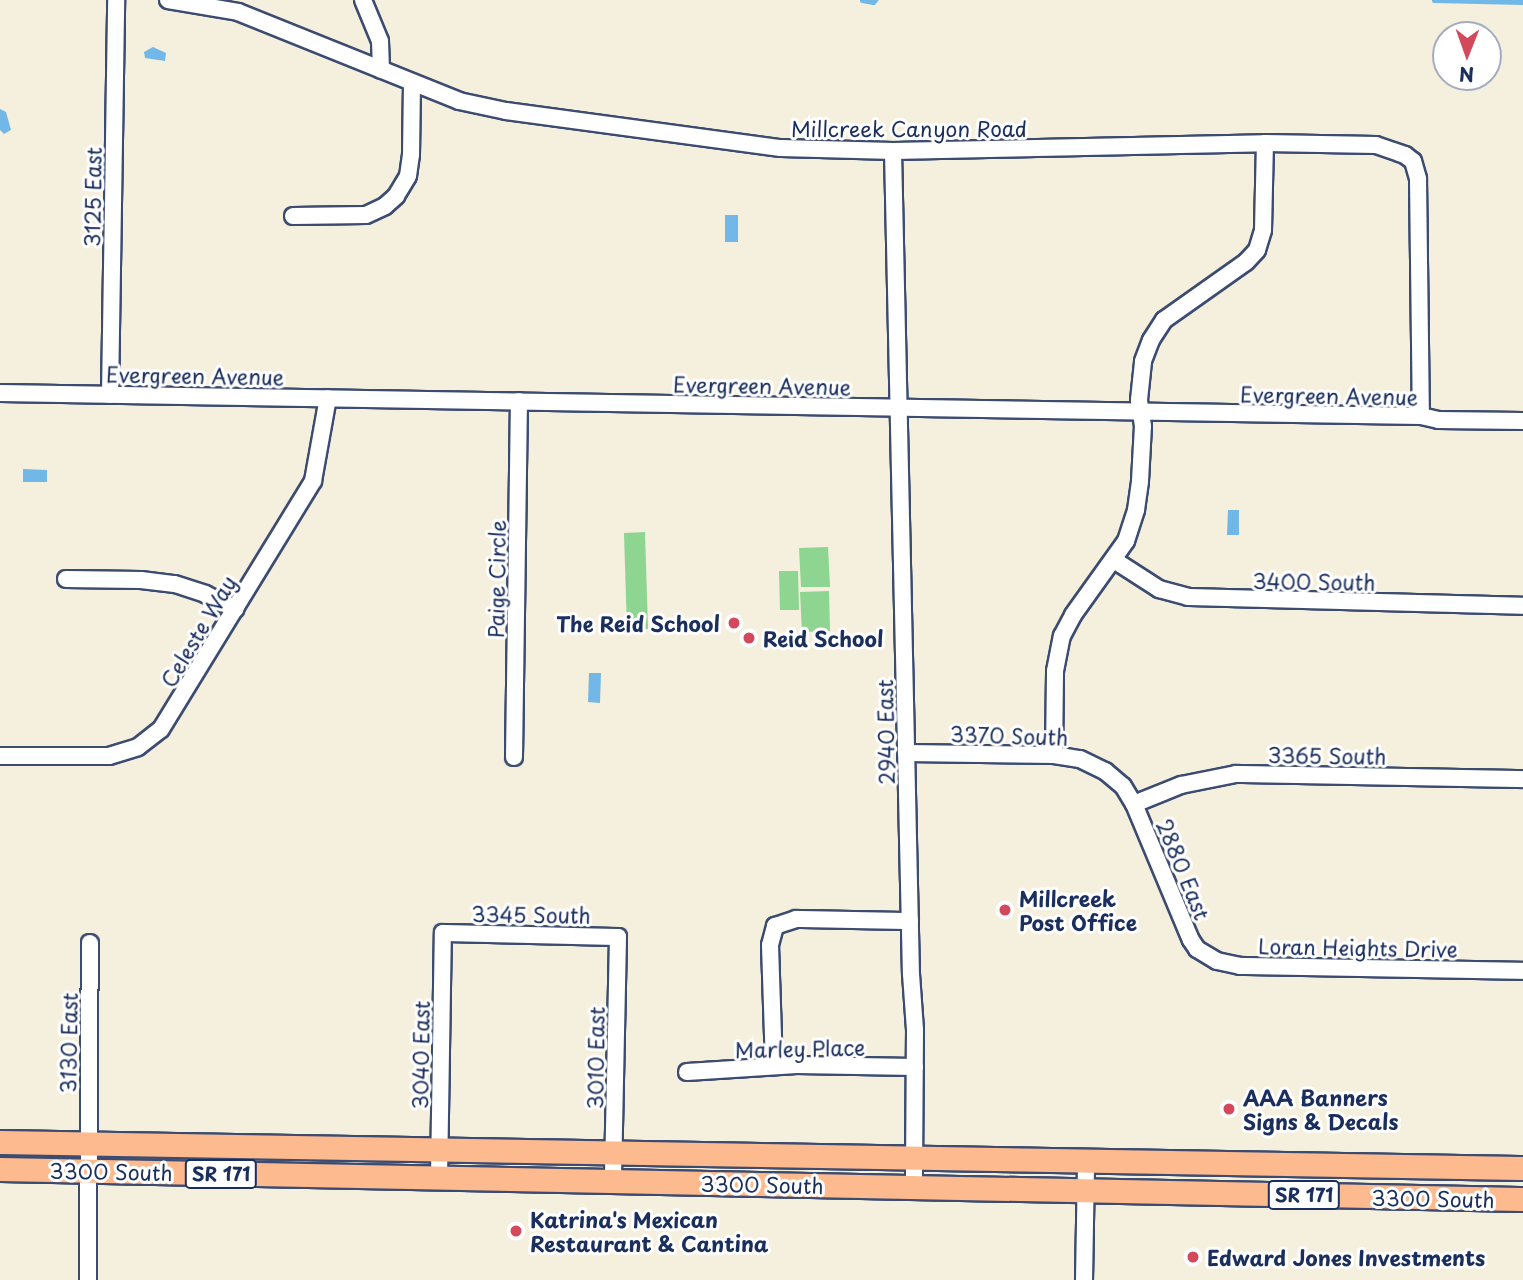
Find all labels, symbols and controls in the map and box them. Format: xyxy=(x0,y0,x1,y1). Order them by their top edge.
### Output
north arrow xyxy=(1432,21,1502,91)
text: N xyxy=(1459,61,1474,89)
street label: Millcreek Canyon Road xyxy=(791,115,1027,141)
street label: 3125 East xyxy=(79,146,105,248)
street label: Evergreen Avenue xyxy=(105,361,285,389)
street label: Evergreen Avenue xyxy=(672,371,852,399)
street label: Evergreen Avenue xyxy=(1239,381,1419,409)
street label: Paige Circle xyxy=(482,519,510,639)
street label: 3400 South xyxy=(1252,567,1376,595)
street label: Celeste Way xyxy=(155,571,241,691)
place label: The Reid School xyxy=(553,610,720,636)
marker: The Reid School xyxy=(726,615,742,631)
place label: Reid School xyxy=(763,625,884,651)
marker: Reid School xyxy=(741,630,757,646)
street label: 2940 East xyxy=(871,679,899,785)
street label: 3370 South xyxy=(949,720,1069,750)
street label: 3365 South xyxy=(1267,741,1387,769)
street label: 2880 East xyxy=(1152,815,1216,923)
place label: Millcreek Post Office xyxy=(1019,885,1136,935)
street label: 3345 South xyxy=(471,900,591,928)
marker: Millcreek Post Office xyxy=(997,902,1013,918)
street label: Loran Heights Drive xyxy=(1258,933,1458,961)
street label: 3130 East xyxy=(54,991,82,1095)
street label: 3040 East xyxy=(406,1000,434,1110)
street label: 3010 East xyxy=(581,1005,609,1111)
street label: Marley Place xyxy=(734,1034,866,1062)
place label: AAA Banners Signs & Decals xyxy=(1243,1084,1400,1134)
marker: AAA Banners Signs & Decals xyxy=(1221,1101,1237,1117)
street label: 3300 South xyxy=(49,1157,173,1185)
road number: SR 171 xyxy=(184,1158,258,1190)
street label: 3300 South xyxy=(700,1170,824,1198)
road number: SR 171 xyxy=(1267,1180,1341,1210)
street label: 3300 South xyxy=(1371,1184,1495,1212)
place label: Katrina's Mexican Restaurant & Cantina xyxy=(530,1206,769,1256)
marker: Katrina's Mexican Restaurant & Cantina xyxy=(508,1223,524,1239)
place label: Edward Jones Investments xyxy=(1207,1244,1488,1270)
marker: Edward Jones Investments xyxy=(1185,1249,1201,1265)

